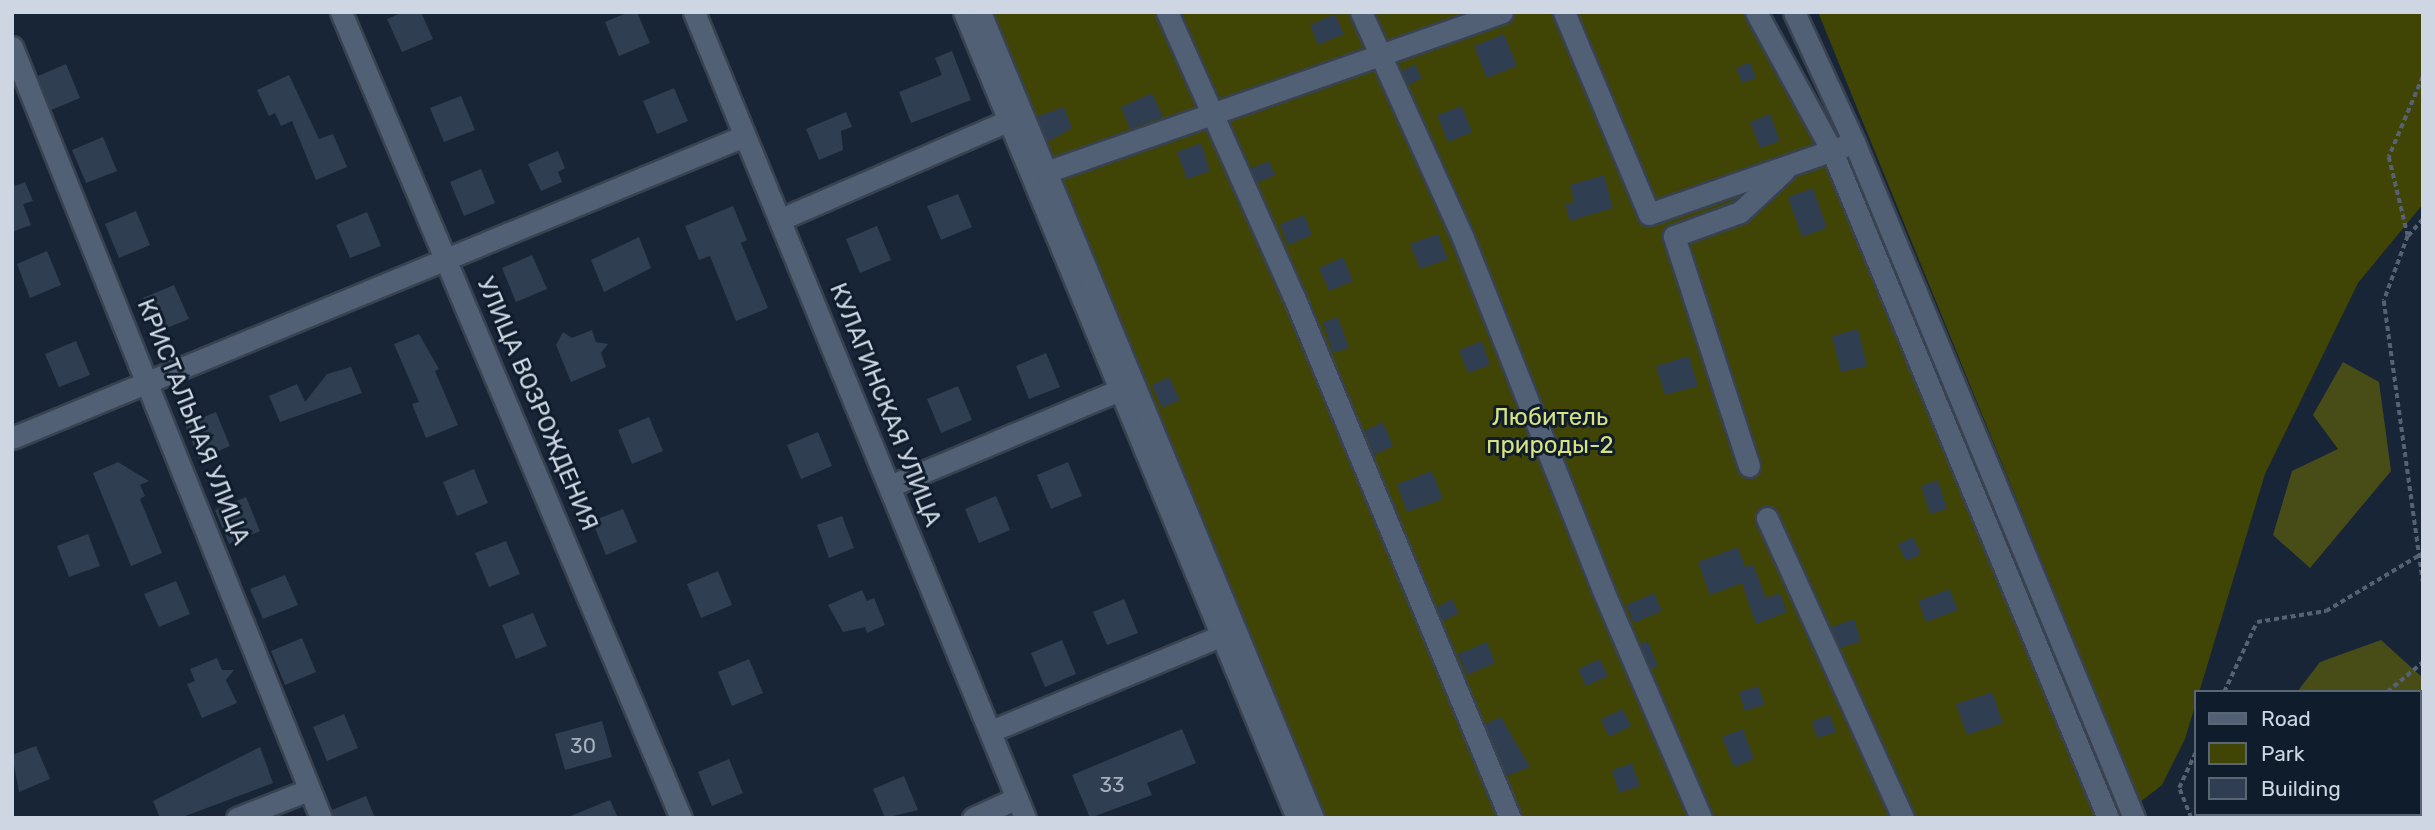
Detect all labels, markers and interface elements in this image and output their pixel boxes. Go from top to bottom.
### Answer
street label: УЛИЦА ВОЗРОЖДЕНИЯ [470,273,604,535]
street label: КУЛАГИНСКАЯ УЛИЦА [823,279,947,531]
street label: КРИСТАЛЬНАЯ УЛИЦА [130,295,256,549]
park label: Любитель природы-2 [1486,404,1614,460]
legend [2194,690,2421,816]
text: Road [2261,706,2311,731]
house number: 30 [570,733,596,759]
text: Park [2261,741,2305,766]
house number: 33 [1099,772,1125,798]
text: Building [2261,776,2341,801]

